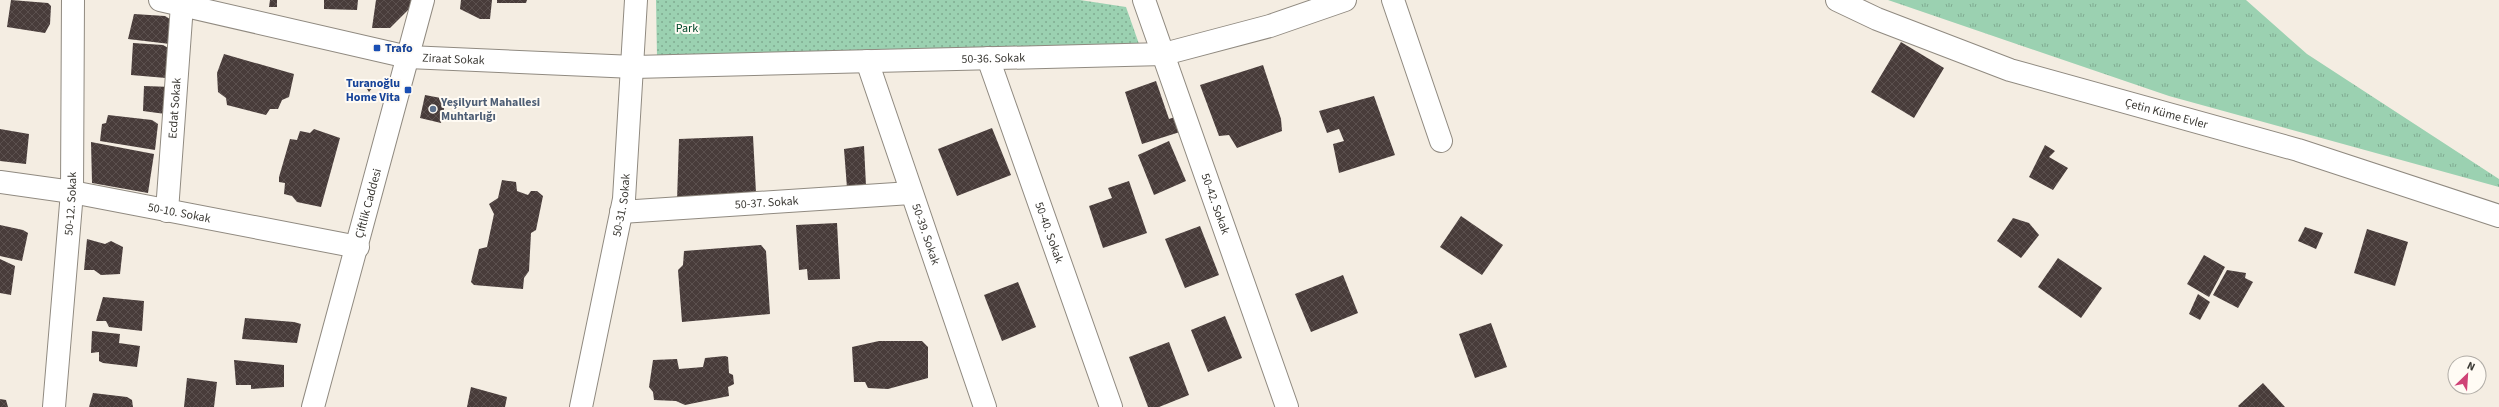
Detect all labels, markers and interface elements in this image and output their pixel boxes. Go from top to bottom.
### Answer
park label: Park [676,20,698,37]
place label: Trafo [385,40,413,57]
marker: Trafo [372,43,382,53]
street label: Ziraat Sokak [422,49,485,69]
street label: 50-36. Sokak [961,49,1025,67]
place label: Turanoğlu Home Vita [346,75,400,106]
street label: Ecdat Sokak [164,77,185,139]
marker: Turanoğlu Home Vita [403,85,413,95]
place label: Yeşilyurt Mahallesi Muhtarlığı [440,94,540,125]
street label: Çetin Küme Evler [2123,94,2211,133]
marker: Yeşilyurt Mahallesi Muhtarlığı [428,104,438,114]
street label: Çiftlik Caddesi [351,167,386,240]
street label: 50-42. Sokak [1197,171,1234,237]
street label: 50-12. Sokak [60,172,81,236]
street label: 50-31. Sokak [608,173,634,238]
street label: 50-37. Sokak [734,192,799,213]
street label: 50-10. Sokak [146,198,212,227]
street label: 50-40. Sokak [1031,200,1068,265]
street label: 50-39. Sokak [908,201,944,267]
north arrow [2447,355,2487,395]
text: N [2465,358,2478,375]

